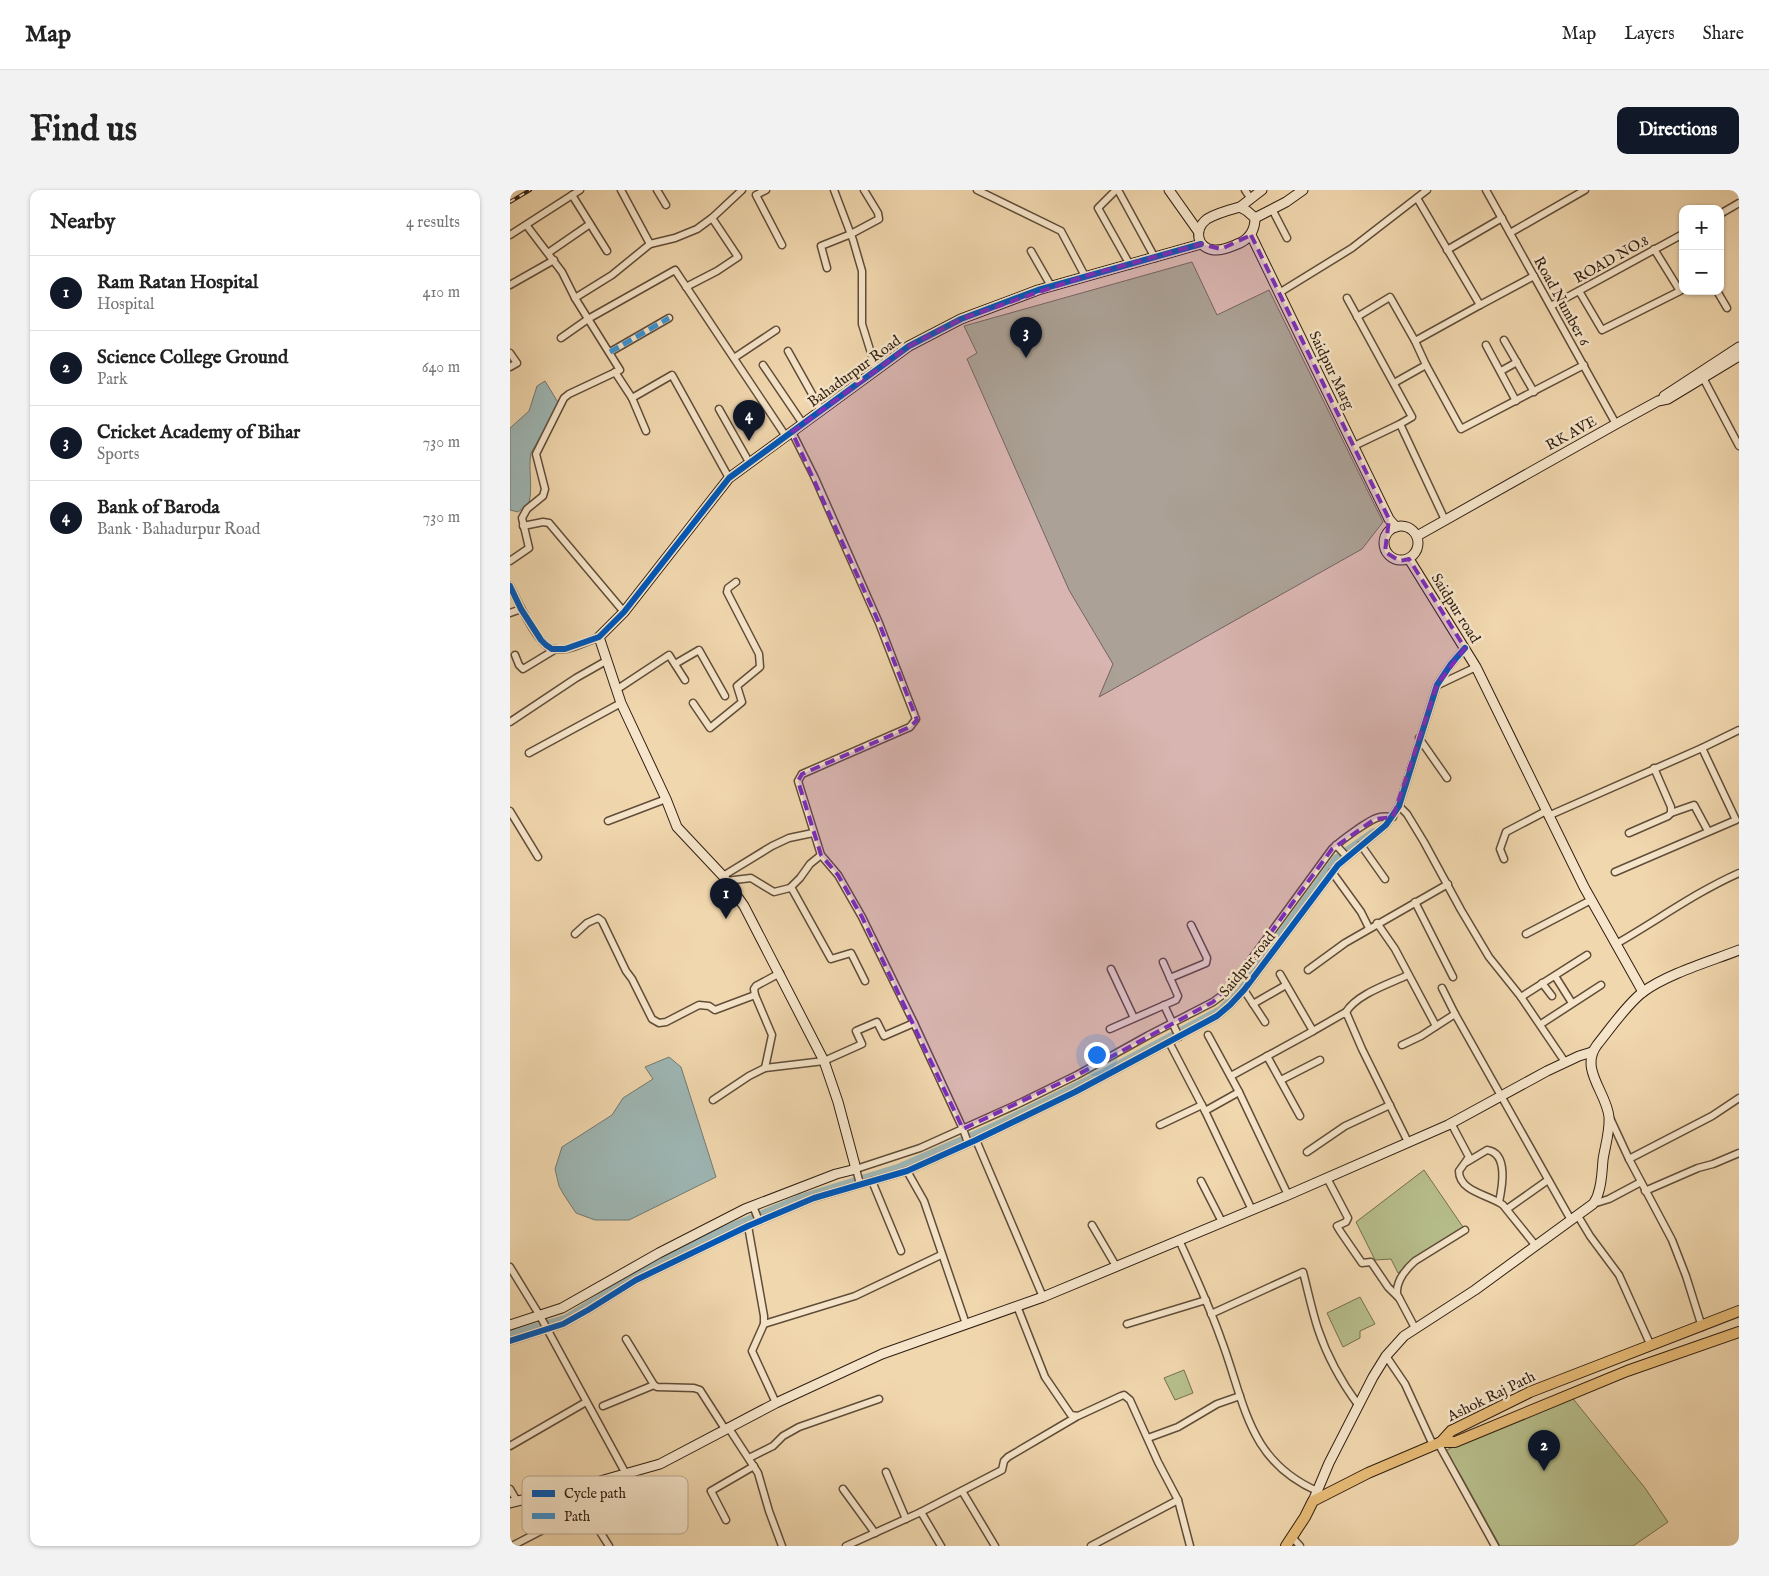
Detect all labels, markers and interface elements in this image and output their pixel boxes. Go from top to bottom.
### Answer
text: Map [25,19,71,50]
text: Map [1562,23,1596,46]
text: Layers [1624,23,1675,46]
text: Share [1703,23,1744,46]
button: Directions [1617,107,1739,154]
text: Find us [30,108,137,153]
map controls [1679,205,1724,295]
button: + [1679,205,1724,250]
text: Nearby [50,209,115,236]
text: 4 results [406,213,460,233]
street label: ROAD NO.8 [1571,231,1652,288]
button: − [1679,250,1724,295]
street label: Road Number 6 [1529,253,1594,350]
text: Ram Ratan Hospital [97,271,258,295]
text: 1 [63,283,69,303]
text: 410 m [423,283,460,303]
text: Hospital [97,295,154,315]
pin: 3 [1010,317,1042,358]
street label: Saidpur Marg [1304,328,1359,413]
street label: Bahadurpur Road [804,331,905,412]
text: Science College Ground [97,346,288,370]
text: 2 [62,358,70,378]
text: 640 m [422,358,460,378]
text: Park [97,370,127,390]
pin: 4 [733,400,765,441]
street label: RK AVE [1543,412,1600,455]
text: Cricket Academy of Bihar [97,421,300,445]
text: 3 [63,433,69,453]
text: 730 m [423,433,460,453]
text: Sports [97,445,139,465]
text: Bank of Baroda [97,496,220,520]
text: 4 [62,508,70,528]
text: 730 m [423,508,460,528]
text: Bank · Bahadurpur Road [97,520,260,540]
street label: Saidpur road [1427,570,1485,648]
pin: 1 [710,878,742,919]
street label: Saidpur road [1215,927,1280,1001]
your location [1084,1042,1110,1068]
street label: Ashok Raj Path [1443,1367,1538,1426]
pin: 2 [1528,1430,1560,1471]
legend [522,1476,688,1534]
text: Cycle path [564,1485,626,1503]
text: Path [564,1508,591,1526]

